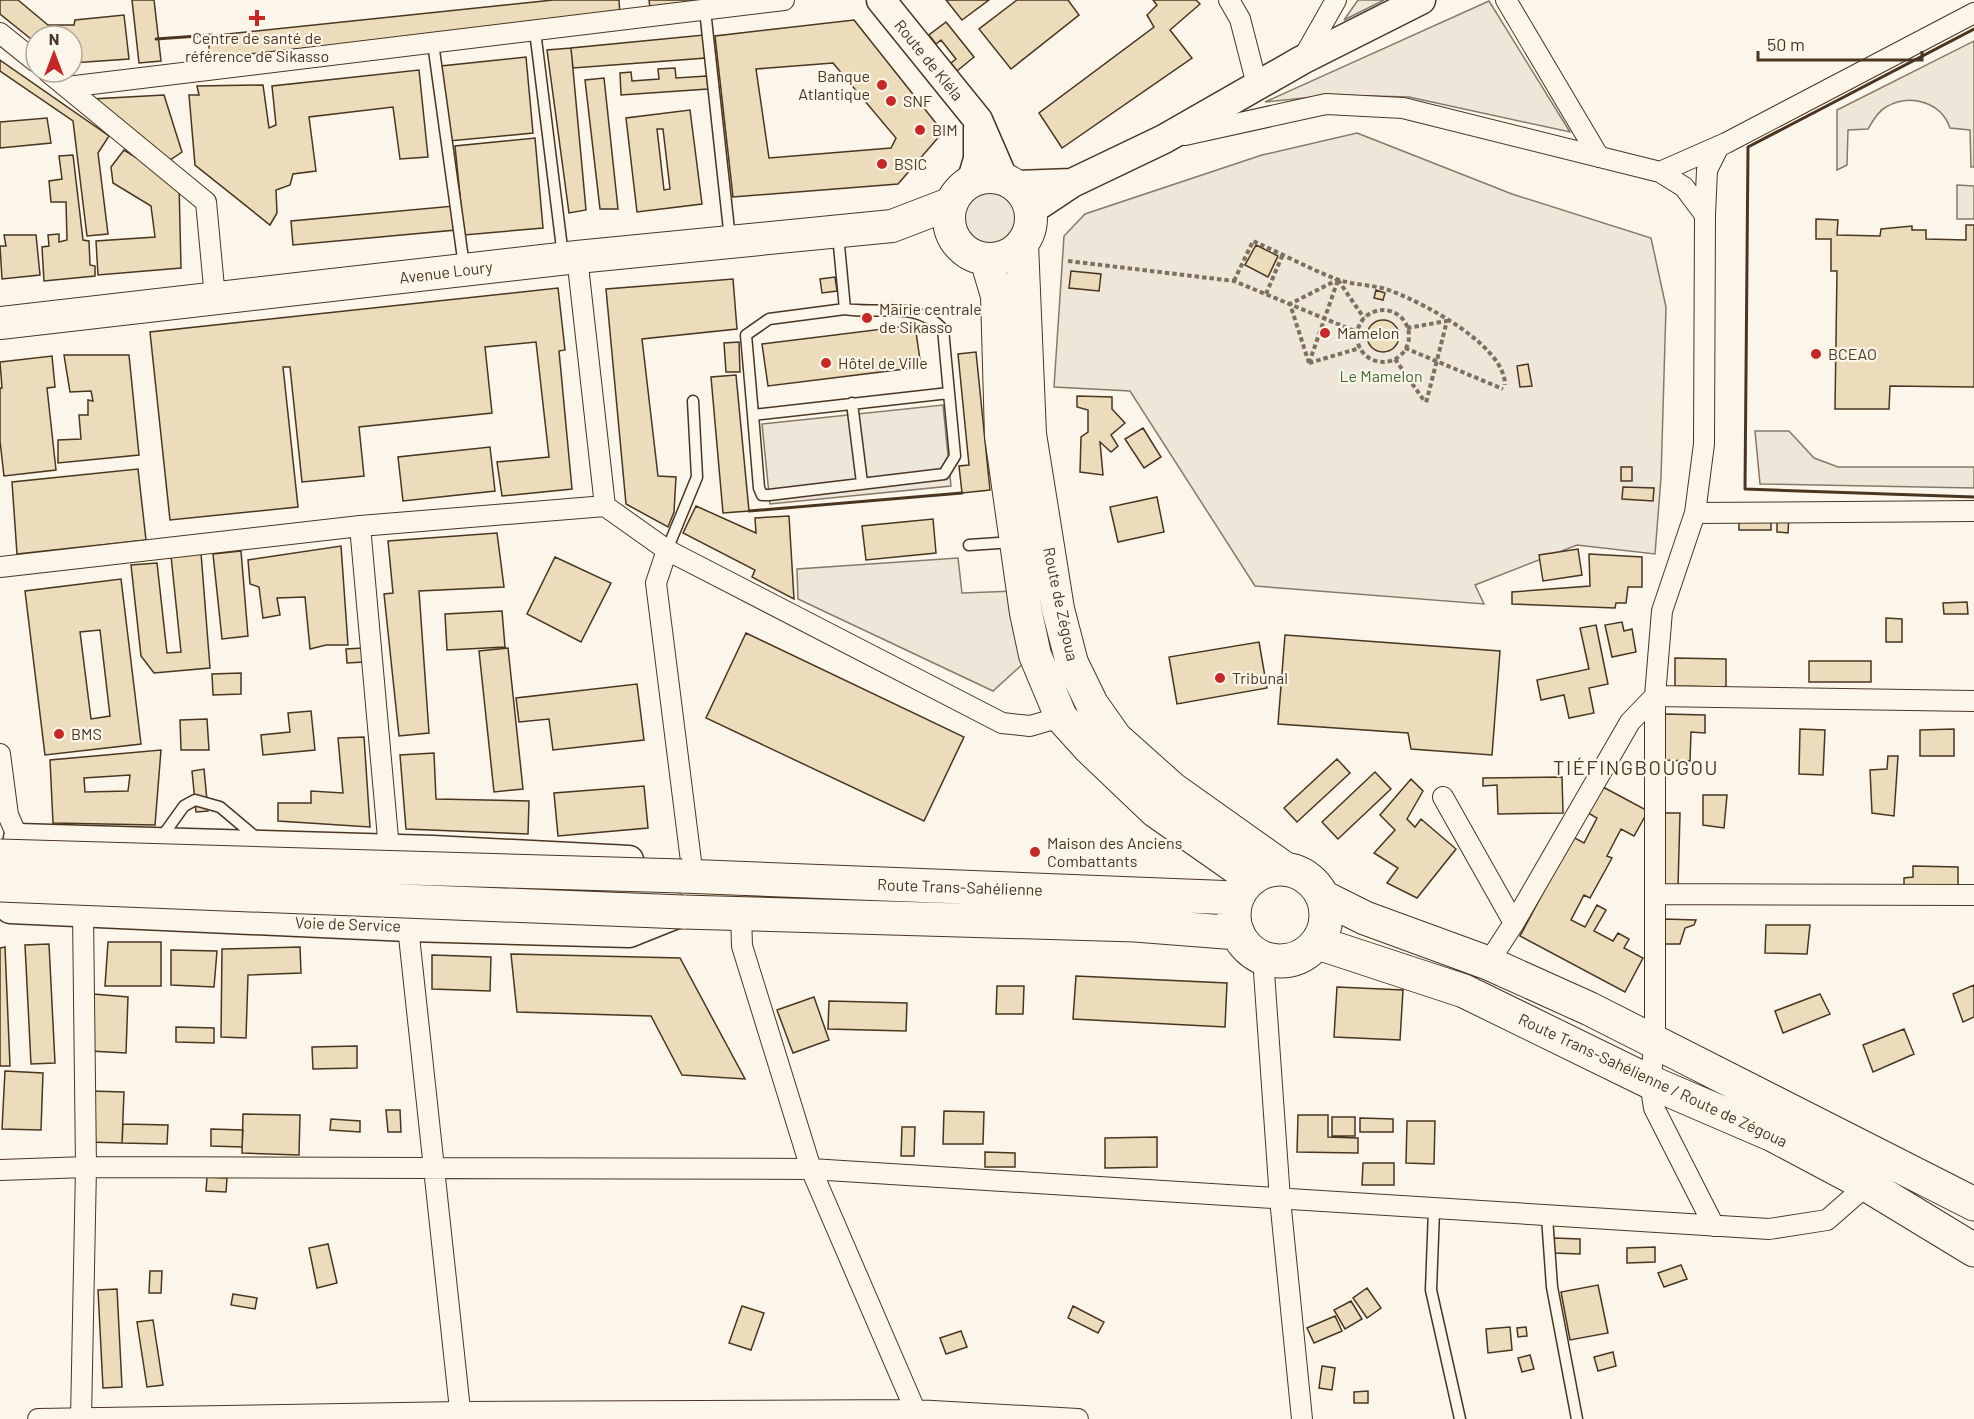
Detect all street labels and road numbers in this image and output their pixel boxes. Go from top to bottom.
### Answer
street label: Route de Kléla [891,15,968,104]
street label: Avenue Loury [398,256,494,287]
street label: Route de Zégoua [1040,545,1083,663]
street label: Route Trans-Sahélienne [877,874,1043,899]
street label: Voie de Service [295,912,401,935]
street label: Route Trans-Sahélienne / Route de Zégoua [1516,1009,1791,1150]

